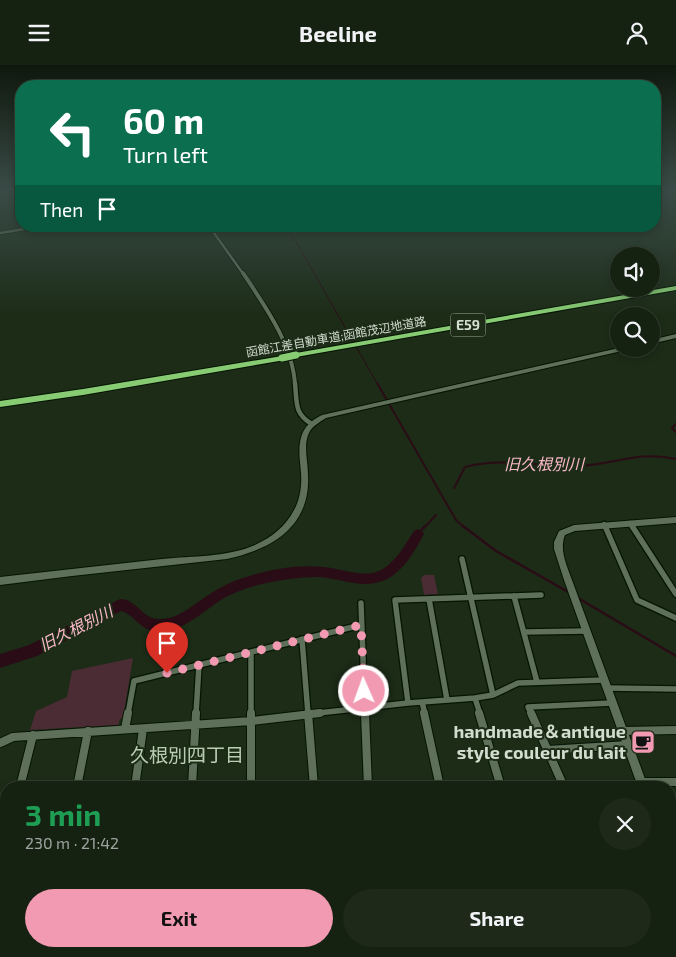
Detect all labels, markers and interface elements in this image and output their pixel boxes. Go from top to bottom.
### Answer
icon: menu [25,19,53,47]
icon: person [623,19,651,47]
text: Beeline [299,20,377,46]
text: 60 m [123,99,204,141]
icon: left [40,100,105,165]
text: Turn left [123,141,208,167]
icon: arrive [93,195,121,223]
text: Then [40,198,83,221]
map controls [610,247,660,357]
button: sound [610,247,660,297]
button: search [610,307,660,357]
street label: 函館江差自動車道;函館茂辺地道路 [245,313,427,359]
road number: E59 [450,313,486,337]
water label: 旧久根別川 [504,454,586,473]
water label: 旧久根別川 [36,600,118,654]
pin [146,622,188,673]
icon: arrive [153,629,181,657]
position arrow [337,664,389,716]
place label: handmade＆antique style couleur du lait [453,720,627,763]
cafe icon: handmade＆antique style couleur du lait [630,729,656,755]
district label: 久根別四丁目 [130,743,244,766]
text: 3 min [25,796,101,832]
button: close [599,798,651,850]
text: 230 m · 21:42 [25,833,119,852]
button: Exit [25,889,333,947]
button: Share [343,889,651,947]

